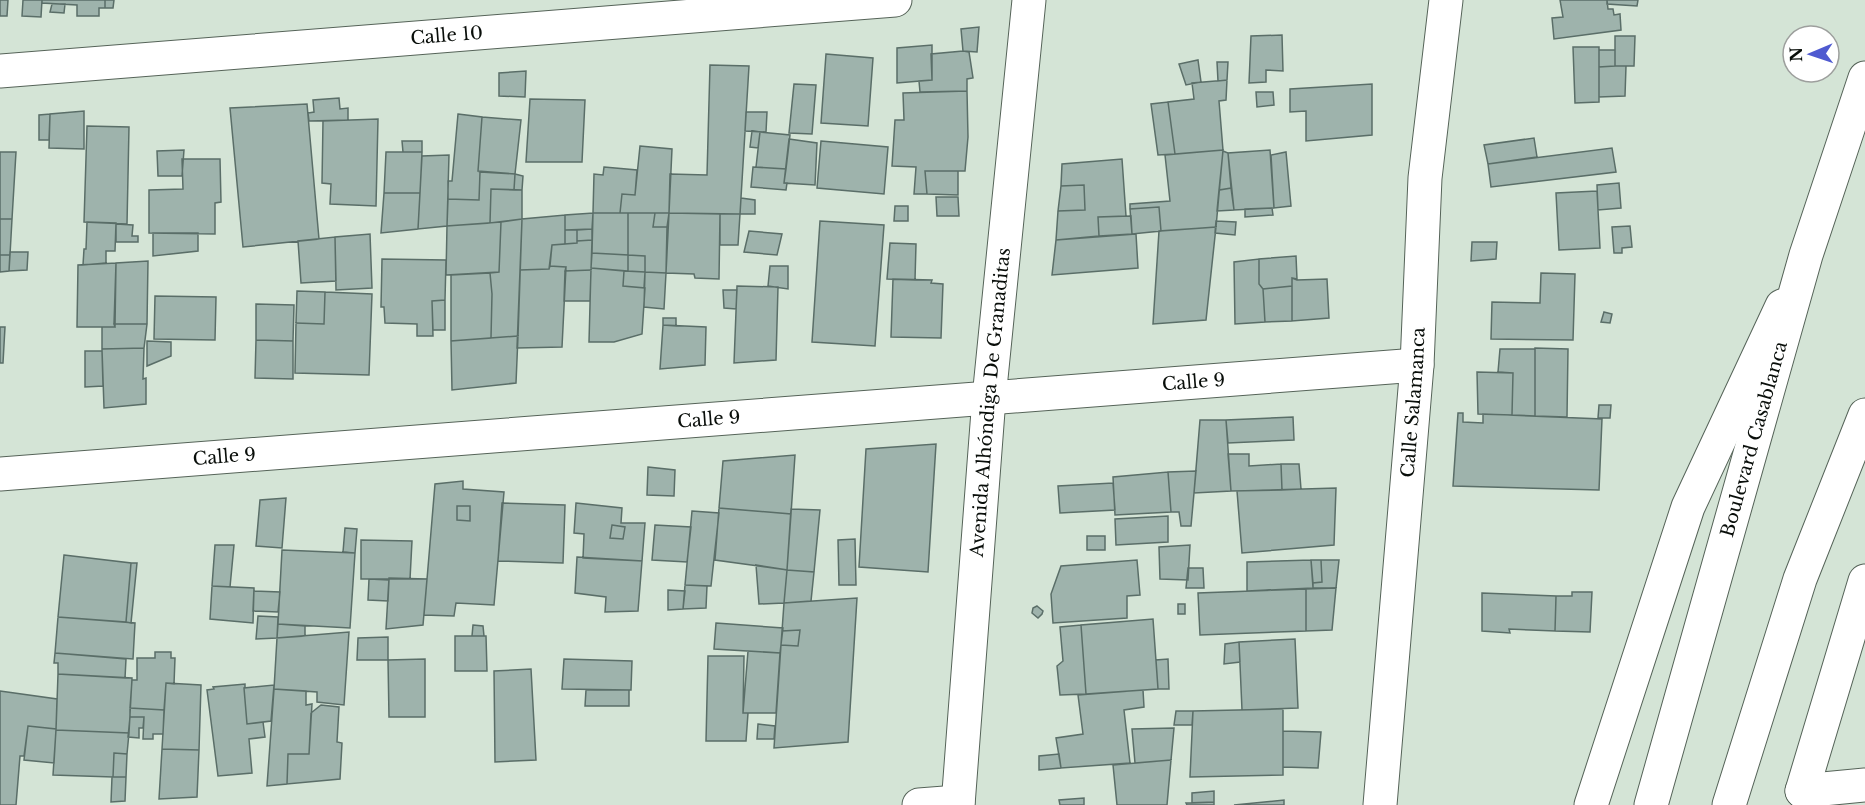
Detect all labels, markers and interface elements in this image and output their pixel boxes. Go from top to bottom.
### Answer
street label: Calle 10 [410,22,484,49]
north arrow [1781,24,1841,84]
text: N [1786,47,1806,62]
street label: Avenida Alhóndiga De Granaditas [966,247,1015,559]
street label: Calle Salamanca [1397,327,1430,478]
street label: Boulevard Casablanca [1716,339,1792,540]
street label: Calle 9 [1161,369,1226,396]
street label: Calle 9 [677,406,741,433]
street label: Calle 9 [192,443,257,470]

